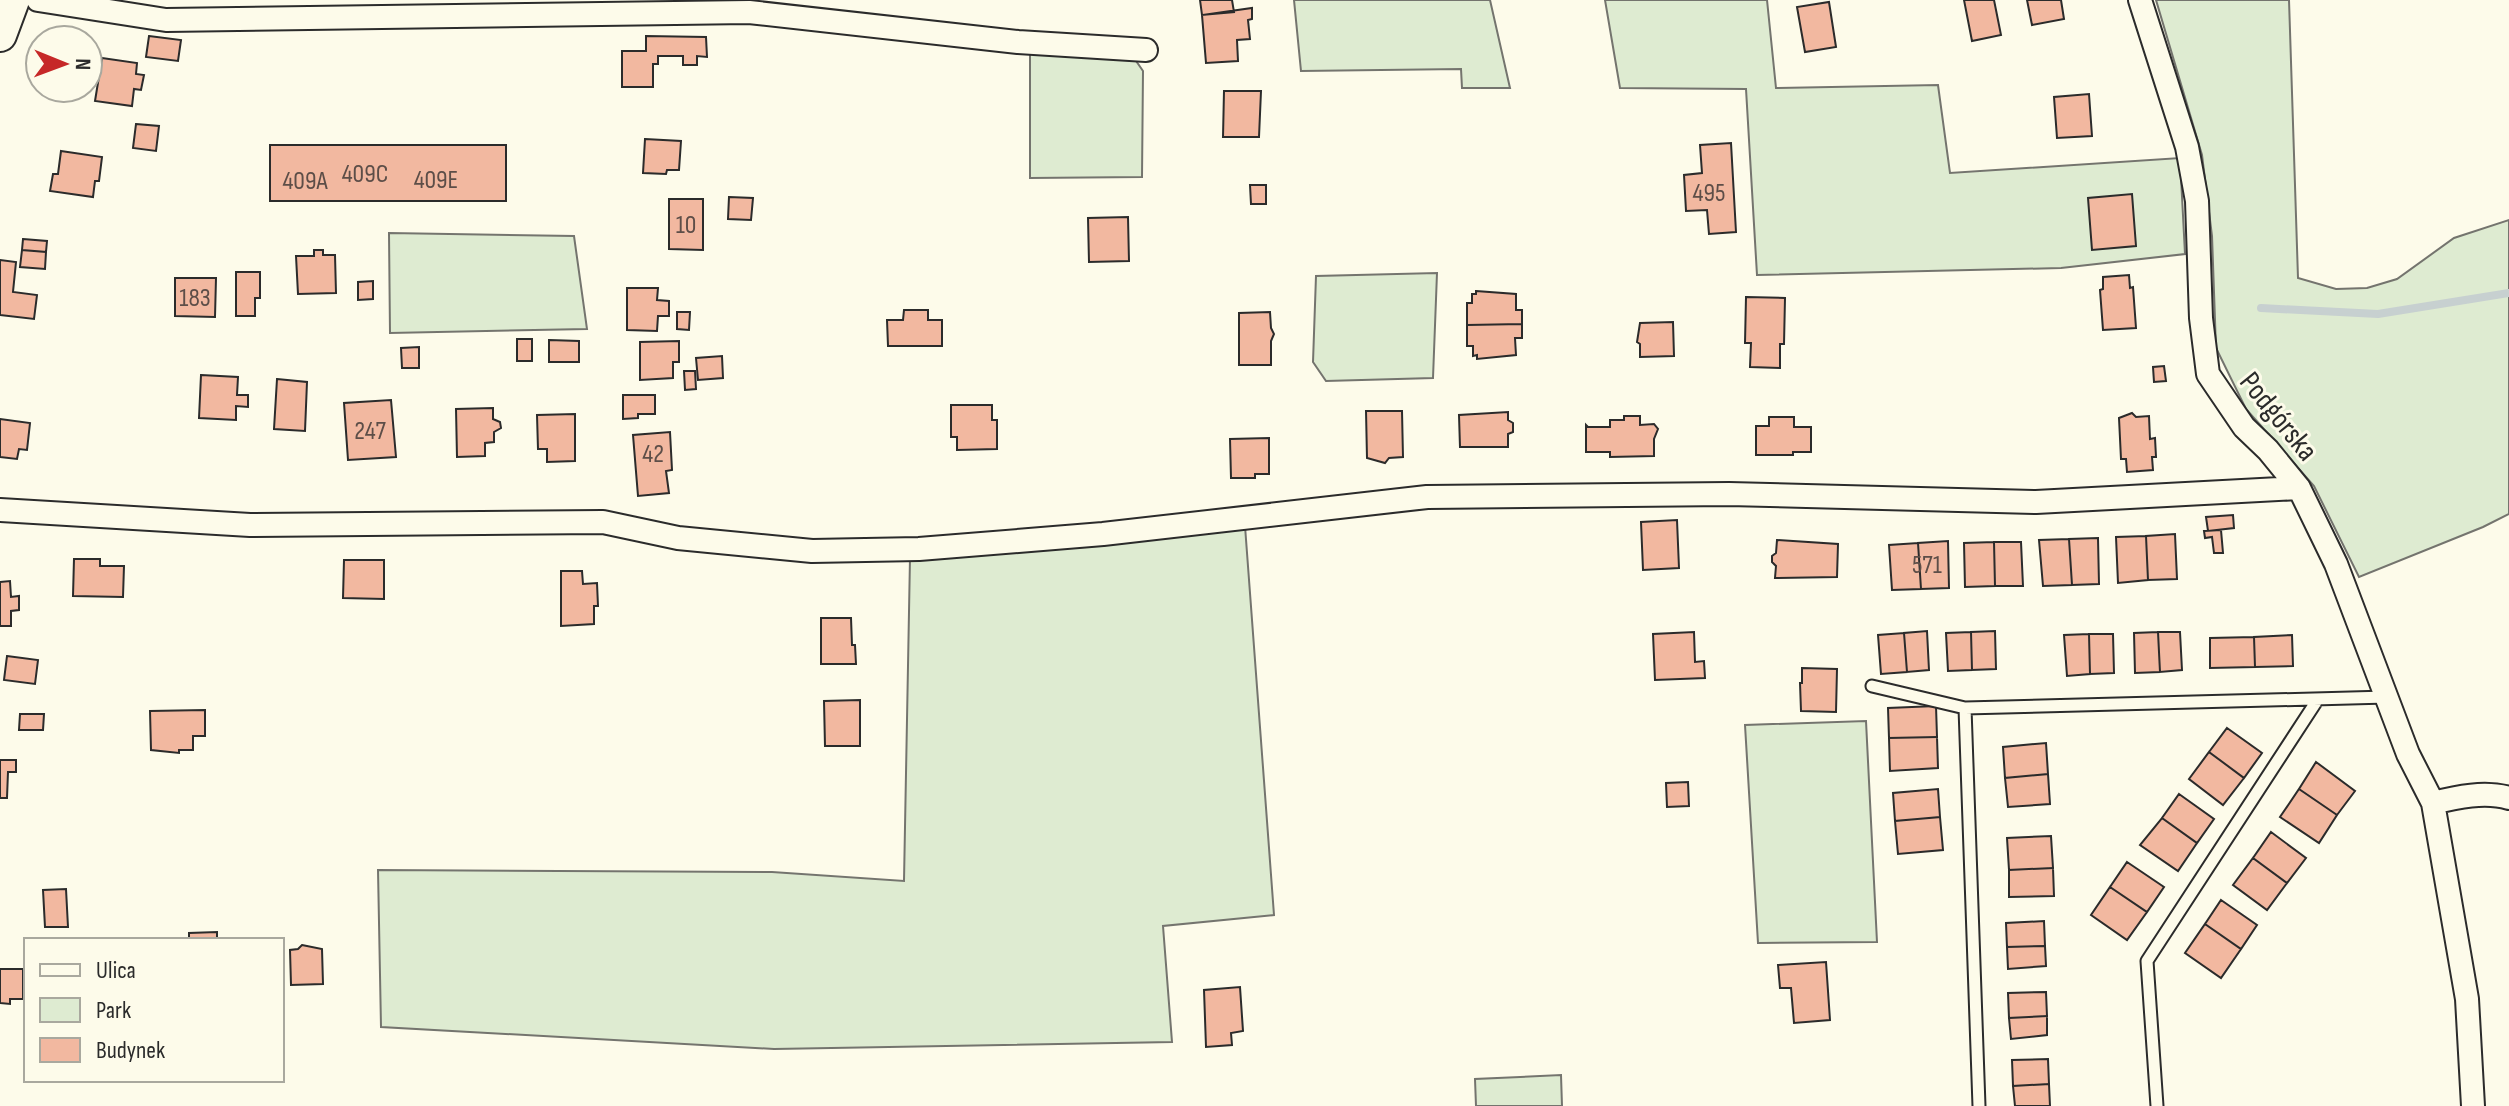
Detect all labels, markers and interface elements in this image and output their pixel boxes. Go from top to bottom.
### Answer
north arrow [24,24,104,104]
text: N [69,58,96,70]
house number: 409C [342,159,388,190]
house number: 409E [414,165,458,196]
house number: 409A [282,166,328,197]
house number: 495 [1693,178,1725,209]
house number: 10 [676,210,696,241]
house number: 183 [179,283,211,314]
street label: Podgórska [2232,365,2325,468]
house number: 247 [354,416,386,447]
house number: 42 [642,439,664,470]
house number: 571 [1912,550,1942,581]
legend [24,938,284,1082]
text: Ulica [96,956,136,985]
text: Park [96,996,131,1025]
text: Budynek [96,1036,165,1065]

